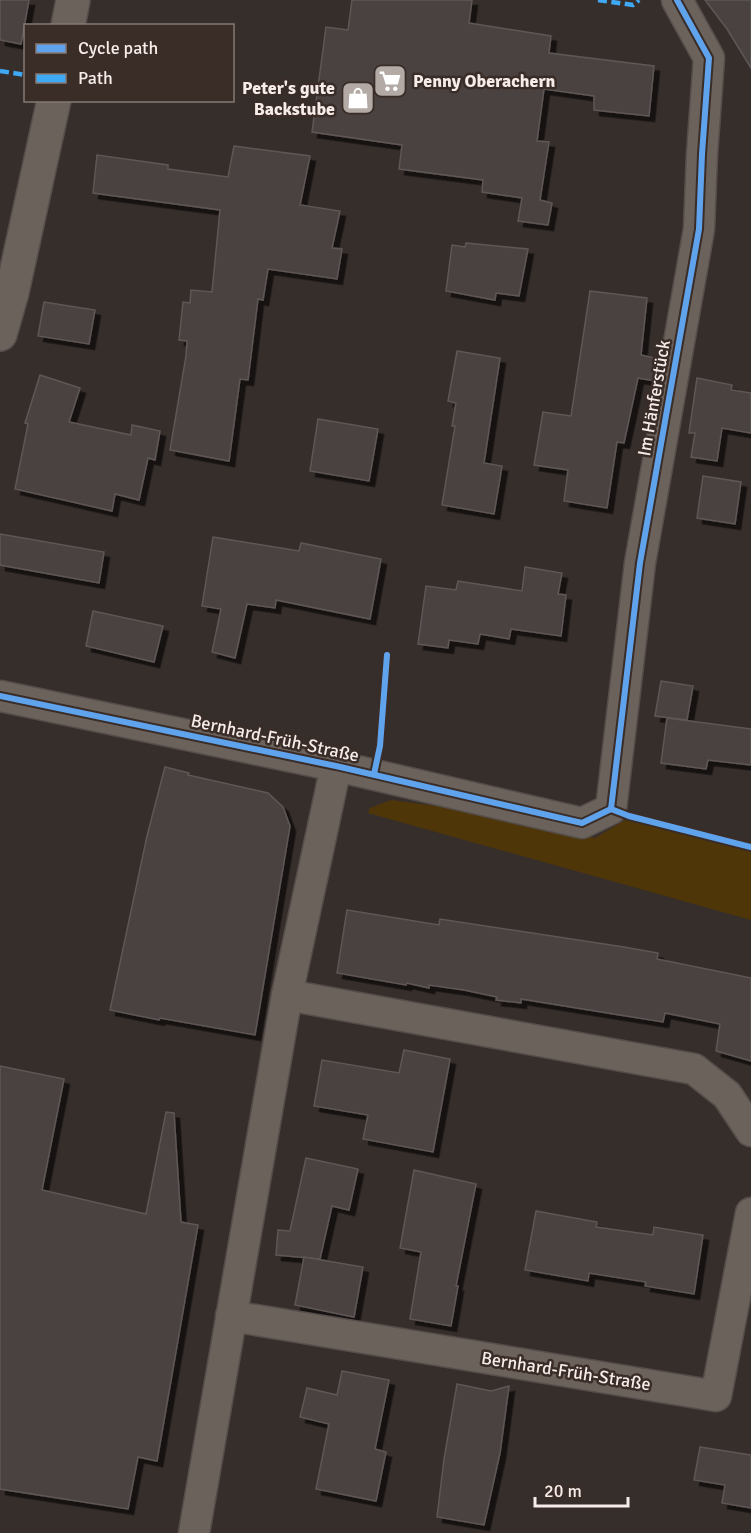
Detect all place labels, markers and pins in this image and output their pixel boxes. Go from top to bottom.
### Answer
supermarket icon: Penny Oberachern [372,63,408,99]
place label: Penny Oberachern [413,70,556,92]
place label: Peter's gute Backstube [242,77,335,120]
shop icon: Peter's gute Backstube [340,80,376,116]

